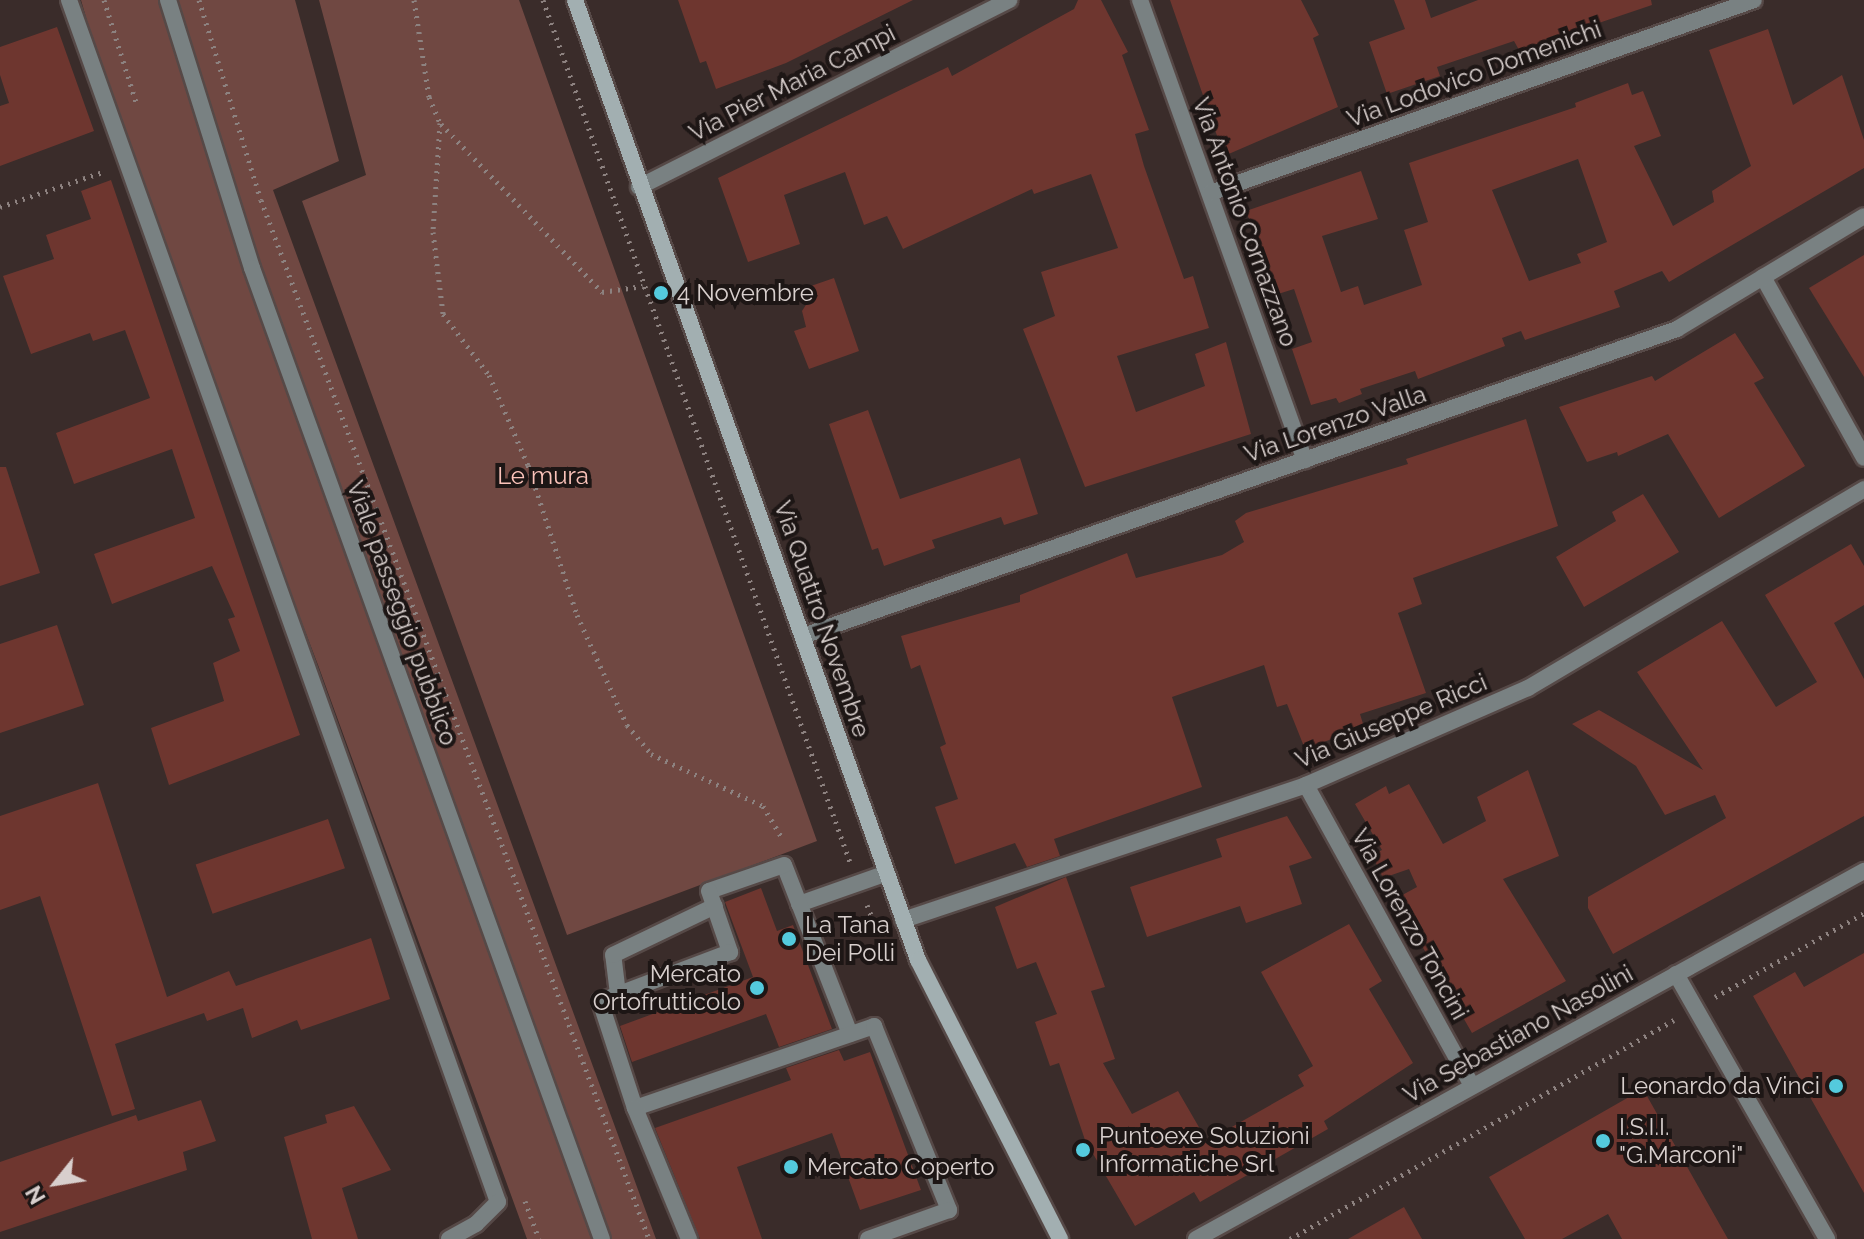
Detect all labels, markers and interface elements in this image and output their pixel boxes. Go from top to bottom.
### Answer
street label: Via Lodovico Domenichi [1343,15,1605,133]
street label: Via Pier Maria Campi [684,18,900,148]
street label: Via Antonio Cornazzano [1186,93,1304,351]
place label: 4 Novembre [677,279,814,307]
marker: 4 Novembre [652,284,670,302]
street label: Via Lorenzo Valla [1240,379,1430,469]
park label: Le mura [497,462,589,490]
street label: Viale passeggio pubblico [341,477,463,749]
street label: Via Quattro Novembre [768,497,876,741]
street label: Via Giuseppe Ricci [1291,668,1491,774]
street label: Via Lorenzo Toncini [1345,823,1475,1025]
place label: La Tana Dei Polli [805,911,895,967]
marker: La Tana Dei Polli [780,930,798,948]
street label: Via Sebastiano Nasolini [1398,959,1638,1109]
place label: Mercato Ortofrutticolo [593,960,741,1016]
marker: Mercato Ortofrutticolo [748,979,766,997]
place label: Leonardo da Vinci [1619,1072,1820,1100]
marker: Leonardo da Vinci [1827,1077,1845,1095]
place label: I.S.I.I. "G.Marconi" [1619,1113,1743,1169]
place label: Puntoexe Soluzioni Informatiche Srl [1099,1122,1310,1178]
marker: I.S.I.I. "G.Marconi" [1594,1132,1612,1150]
marker: Puntoexe Soluzioni Informatiche Srl [1074,1141,1092,1159]
north arrow [16,1143,96,1223]
place label: Mercato Coperto [807,1153,995,1181]
marker: Mercato Coperto [782,1158,800,1176]
text: N [20,1181,51,1209]

